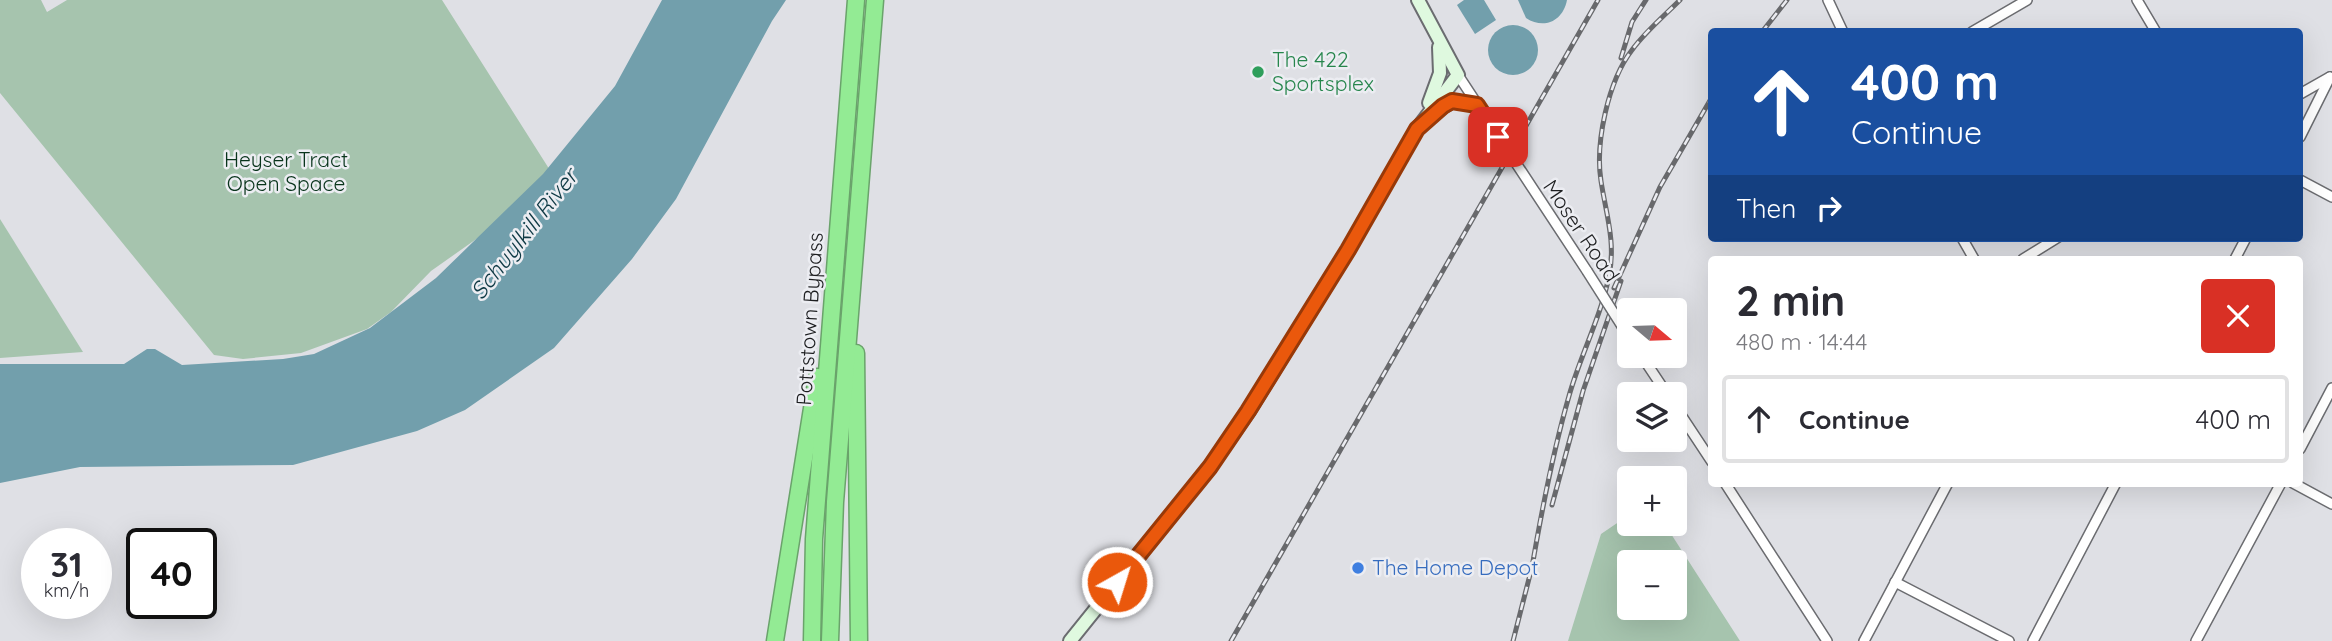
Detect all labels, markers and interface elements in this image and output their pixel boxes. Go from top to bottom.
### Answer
place label: The 422 Sportsplex [1272,46,1374,96]
text: 400 m [1851,51,1999,112]
icon: ahead [1736,56,1827,147]
marker: The 422 Sportsplex [1250,64,1266,80]
pin [1468,107,1528,167]
text: Continue [1851,112,1982,152]
icon: arrive [1479,118,1517,156]
park label: Heyser Tract Open Space [224,146,348,196]
water label: Schuylkill River [464,160,586,305]
street label: Moser Road [1538,174,1626,286]
icon: right [1810,189,1848,227]
text: Then [1736,192,1796,225]
street label: Pottstown Bypass [790,231,828,406]
text: 2 min [1736,274,1845,327]
button: close [2201,279,2275,353]
north arrow [1617,298,1687,368]
map controls [1617,298,1687,620]
text: 480 m · 14:44 [1736,327,1867,356]
button: layers [1617,382,1687,452]
icon: ahead [1740,400,1778,438]
text: Continue [1799,403,1910,436]
text: 400 m [2196,403,2271,436]
button: + [1617,466,1687,536]
speed limit sign: 40 [126,528,217,619]
text: 31 [50,542,83,586]
position arrow [1080,545,1154,619]
button: − [1617,550,1687,620]
place label: The Home Depot [1372,554,1538,580]
marker: The Home Depot [1350,560,1366,576]
text: km/h [44,579,89,602]

